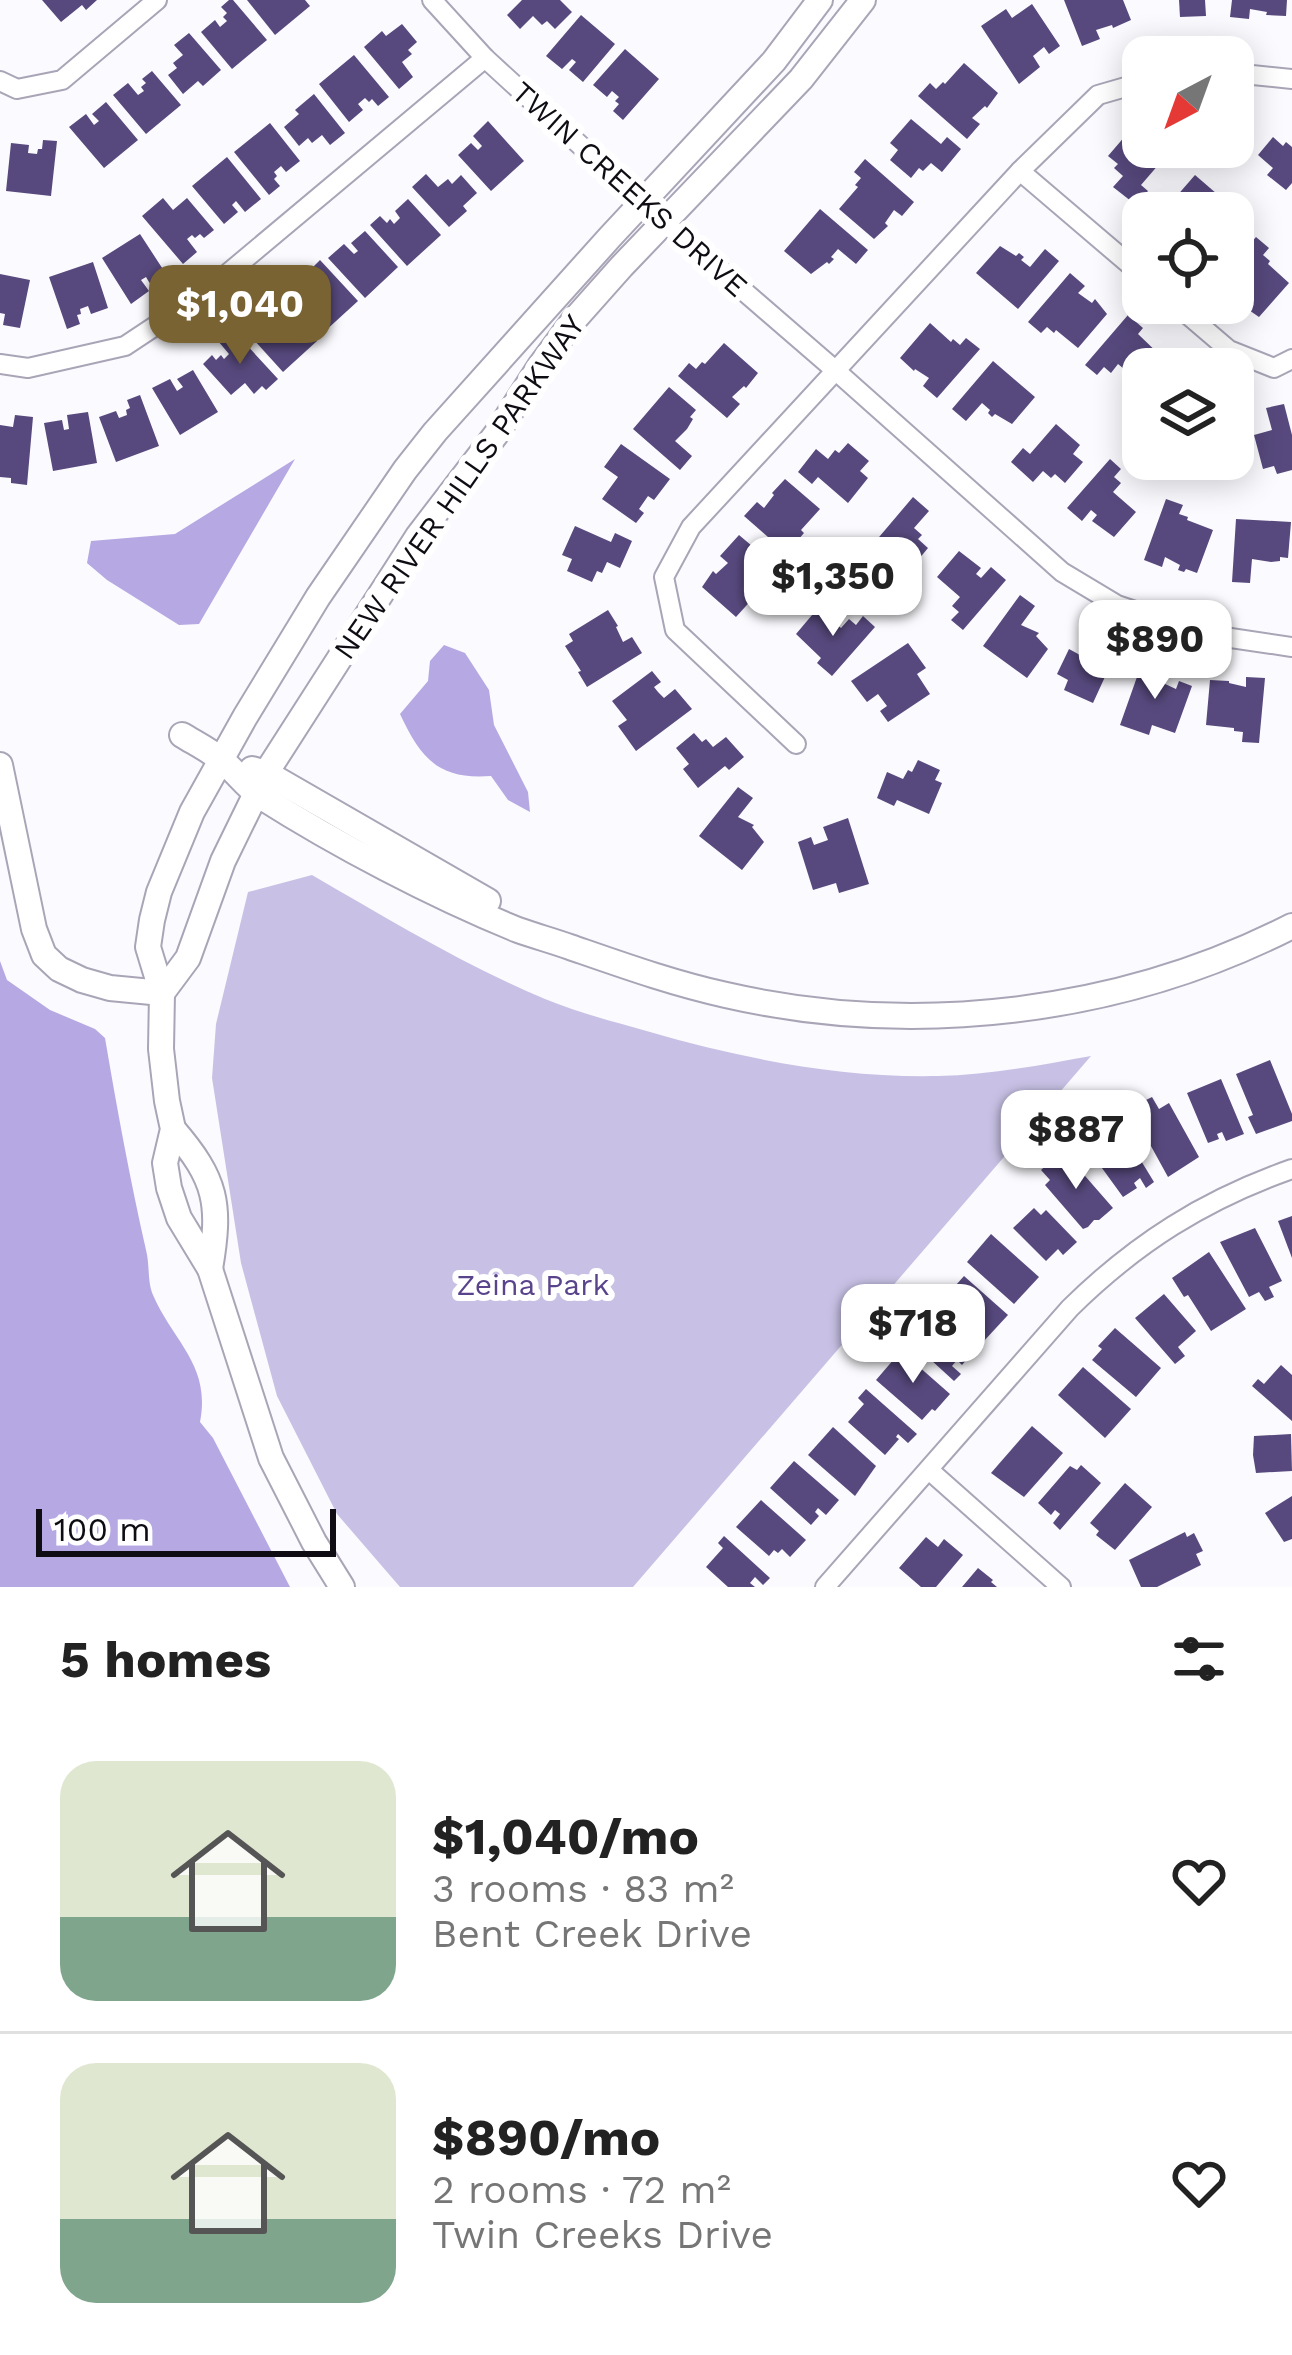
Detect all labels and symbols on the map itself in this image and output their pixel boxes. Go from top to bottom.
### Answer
north arrow [1122,36,1254,168]
street label: TWIN CREEKS DRIVE [505,74,755,304]
pin: $1,040 [142,265,338,367]
street label: NEW RIVER HILLS PARKWAY [326,308,592,666]
pin: $1,350 [735,537,931,639]
pin: $890 [1084,600,1226,702]
pin: $887 [1005,1090,1147,1192]
park label: Zeina Park [456,1267,610,1302]
pin: $718 [842,1284,984,1386]
scale bar [36,1503,336,1556]

